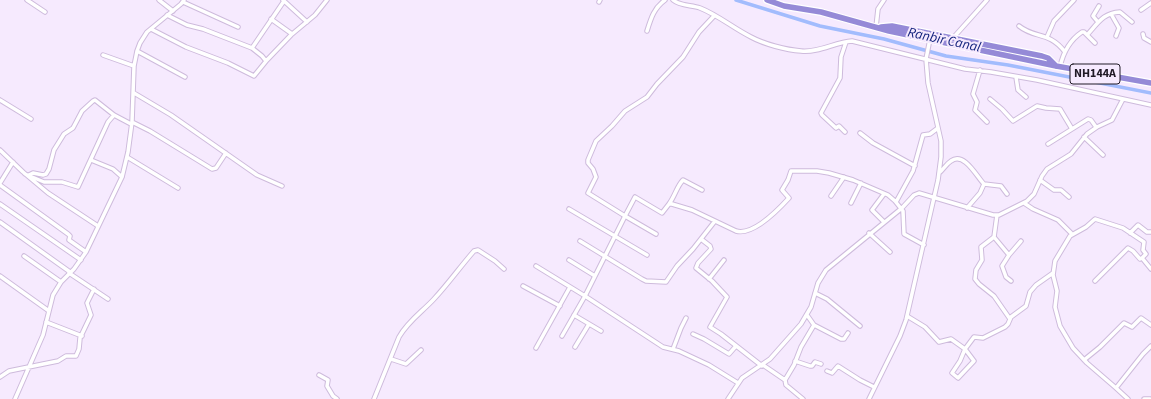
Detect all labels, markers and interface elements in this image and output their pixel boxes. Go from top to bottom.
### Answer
water label: Ranbir Canal [906,25,982,57]
road number: NH144A [1070,64,1120,84]

